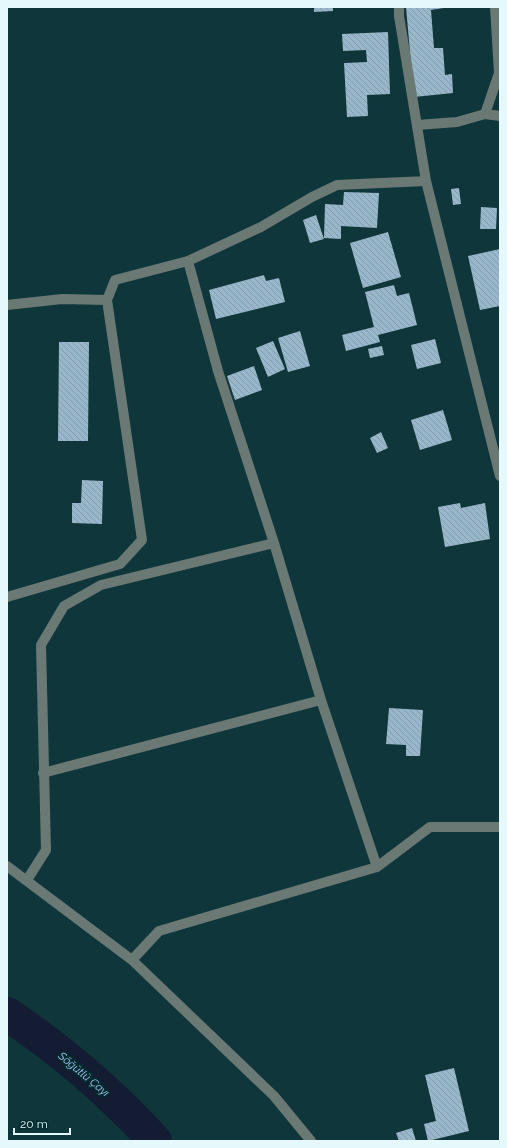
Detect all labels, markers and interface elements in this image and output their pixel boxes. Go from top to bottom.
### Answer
water label: Söğütlü Çayı [55,1049,112,1100]
scale bar [14,1110,70,1136]
text: 20 m [20,1117,48,1131]

